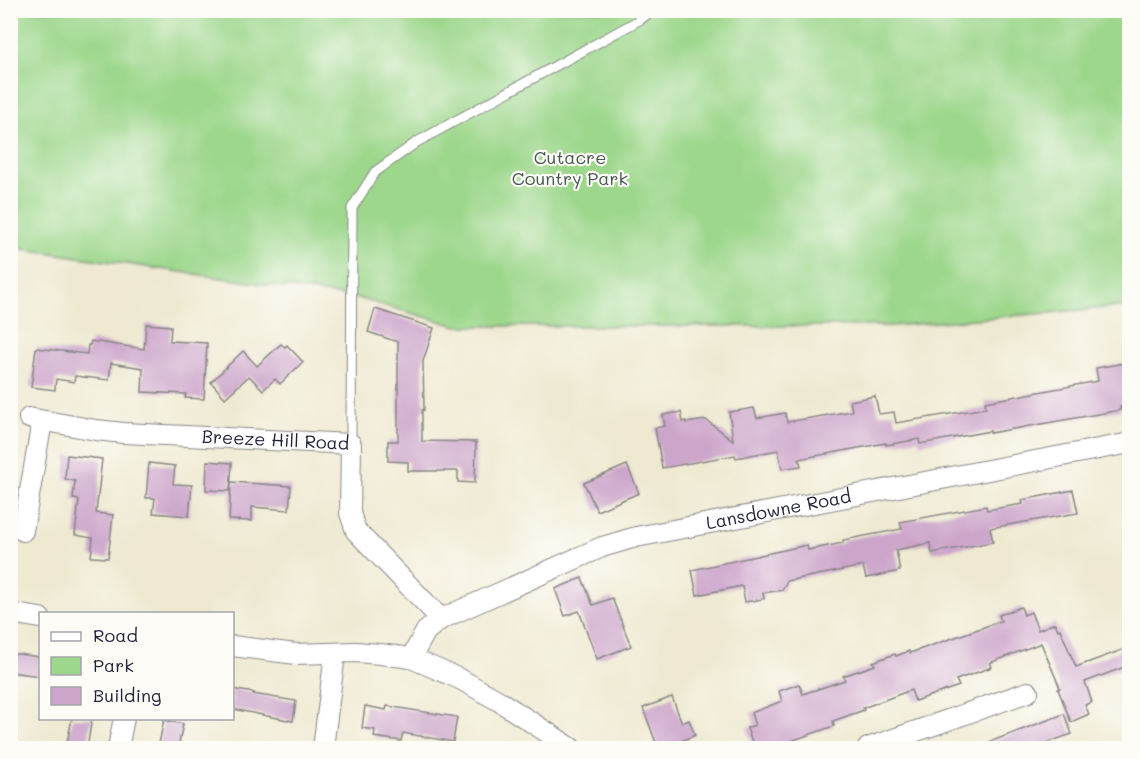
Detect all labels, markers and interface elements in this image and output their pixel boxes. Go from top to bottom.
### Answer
park label: Cutacre Country Park [512,145,628,190]
street label: Breeze Hill Road [201,424,350,455]
street label: Lansdowne Road [704,483,853,534]
legend [39,612,234,720]
text: Road [93,623,138,647]
text: Park [93,653,134,677]
text: Building [93,683,161,707]

